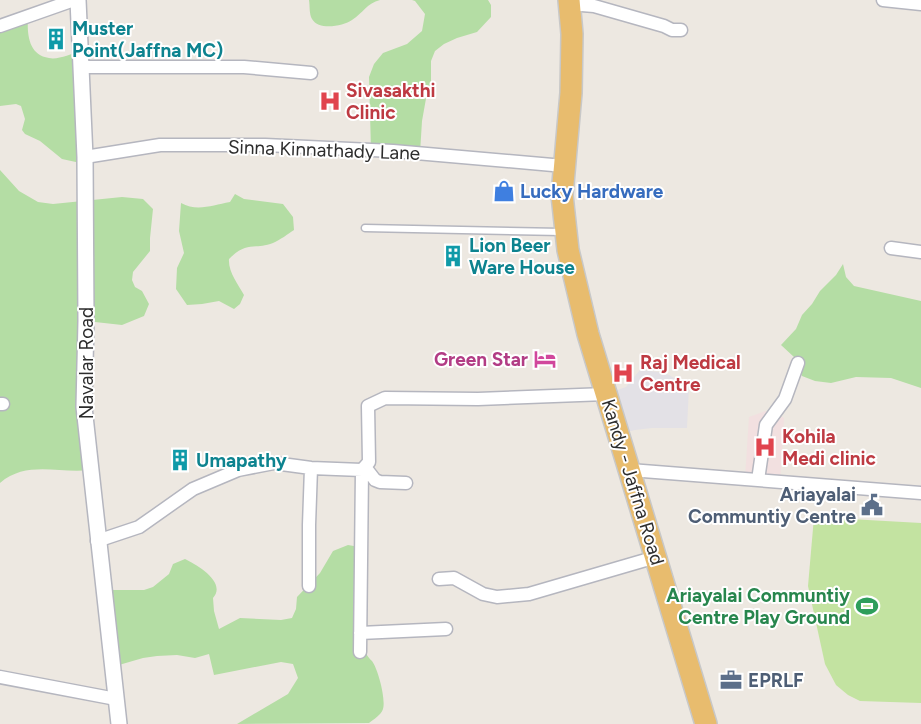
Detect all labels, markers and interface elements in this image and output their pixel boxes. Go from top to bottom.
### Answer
place label: Muster Point(Jaffna MC) [72,17,223,62]
building icon: Muster Point(Jaffna MC) [43,26,69,52]
place label: Sivasakthi Clinic [346,79,436,124]
hospital icon: Sivasakthi Clinic [317,88,343,114]
street label: Sinna Kinnathady Lane [227,135,421,165]
shop icon: Lucky Hardware [491,178,517,204]
place label: Lucky Hardware [520,180,664,203]
place label: Lion Beer Ware House [469,234,575,279]
building icon: Lion Beer Ware House [440,243,466,269]
street label: Navalar Road [75,307,98,419]
hotel icon: Green Star [532,346,558,372]
place label: Green Star [434,348,528,371]
place label: Raj Medical Centre [640,351,741,396]
hospital icon: Raj Medical Centre [610,360,636,386]
street label: Kandy - Jaffna Road [597,396,669,568]
place label: Kohila Medi clinic [782,425,876,470]
hospital icon: Kohila Medi clinic [752,434,778,460]
building icon: Umapathy [167,447,193,473]
place label: Umapathy [196,449,287,472]
place label: Ariayalai Communtiy Centre [688,483,856,528]
public building icon: Ariayalai Communtiy Centre [859,492,885,518]
place label: Ariayalai Communtiy Centre Play Ground [666,584,850,629]
sports icon: Ariayalai Communtiy Centre Play Ground [854,593,880,619]
office icon: EPRLF [718,667,744,693]
place label: EPRLF [748,669,804,692]

